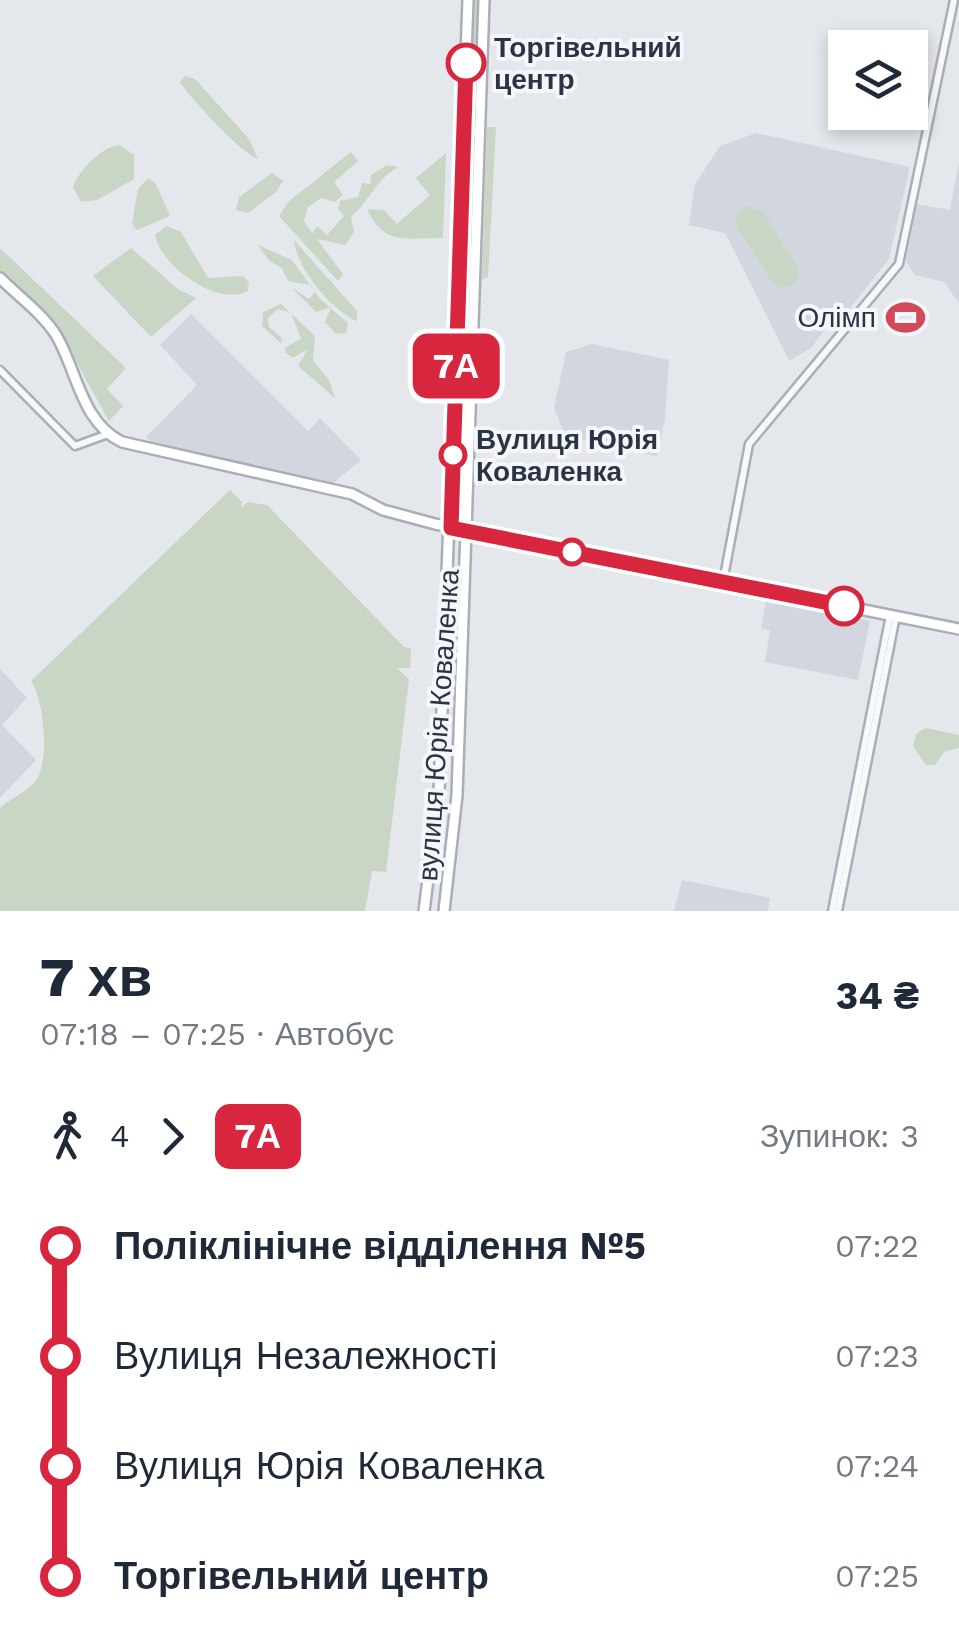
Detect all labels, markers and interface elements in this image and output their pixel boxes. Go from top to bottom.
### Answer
map controls [828,30,928,130]
button: layers [828,30,928,130]
place label: Торгівельний центр [494,31,682,96]
marker: Торгівельний центр [447,44,485,82]
sports icon: Олімп [885,296,927,338]
place label: Олімп [798,301,876,334]
line badge: 7А [411,334,501,398]
text: 7А [433,345,479,387]
place label: Вулиця Юрія Коваленка [476,423,658,488]
marker: Вулиця Юрія Коваленка [440,442,466,468]
unlabelled marker [559,539,585,565]
street label: вулиця Юрія Коваленка [411,567,466,882]
unlabelled marker [825,587,863,625]
text: 7 хв [40,945,152,1009]
text: 34 ₴ [836,974,919,1018]
text: 07:18 – 07:25 · Автобус [40,1015,394,1053]
icon: walk [40,1109,95,1164]
icon: forward [145,1109,200,1164]
text: 7А [235,1115,281,1157]
text: 4 [110,1117,130,1155]
text: Зупинок: 3 [760,1117,919,1155]
text: Поліклінічне відділення №5 [114,1224,646,1268]
text: 07:22 [835,1227,919,1265]
text: Вулиця Незалежності [114,1334,497,1378]
text: 07:23 [835,1337,919,1375]
text: Вулиця Юрія Коваленка [114,1444,544,1488]
text: 07:24 [835,1447,919,1485]
text: Торгівельний центр [114,1554,489,1598]
text: 07:25 [835,1557,919,1595]

